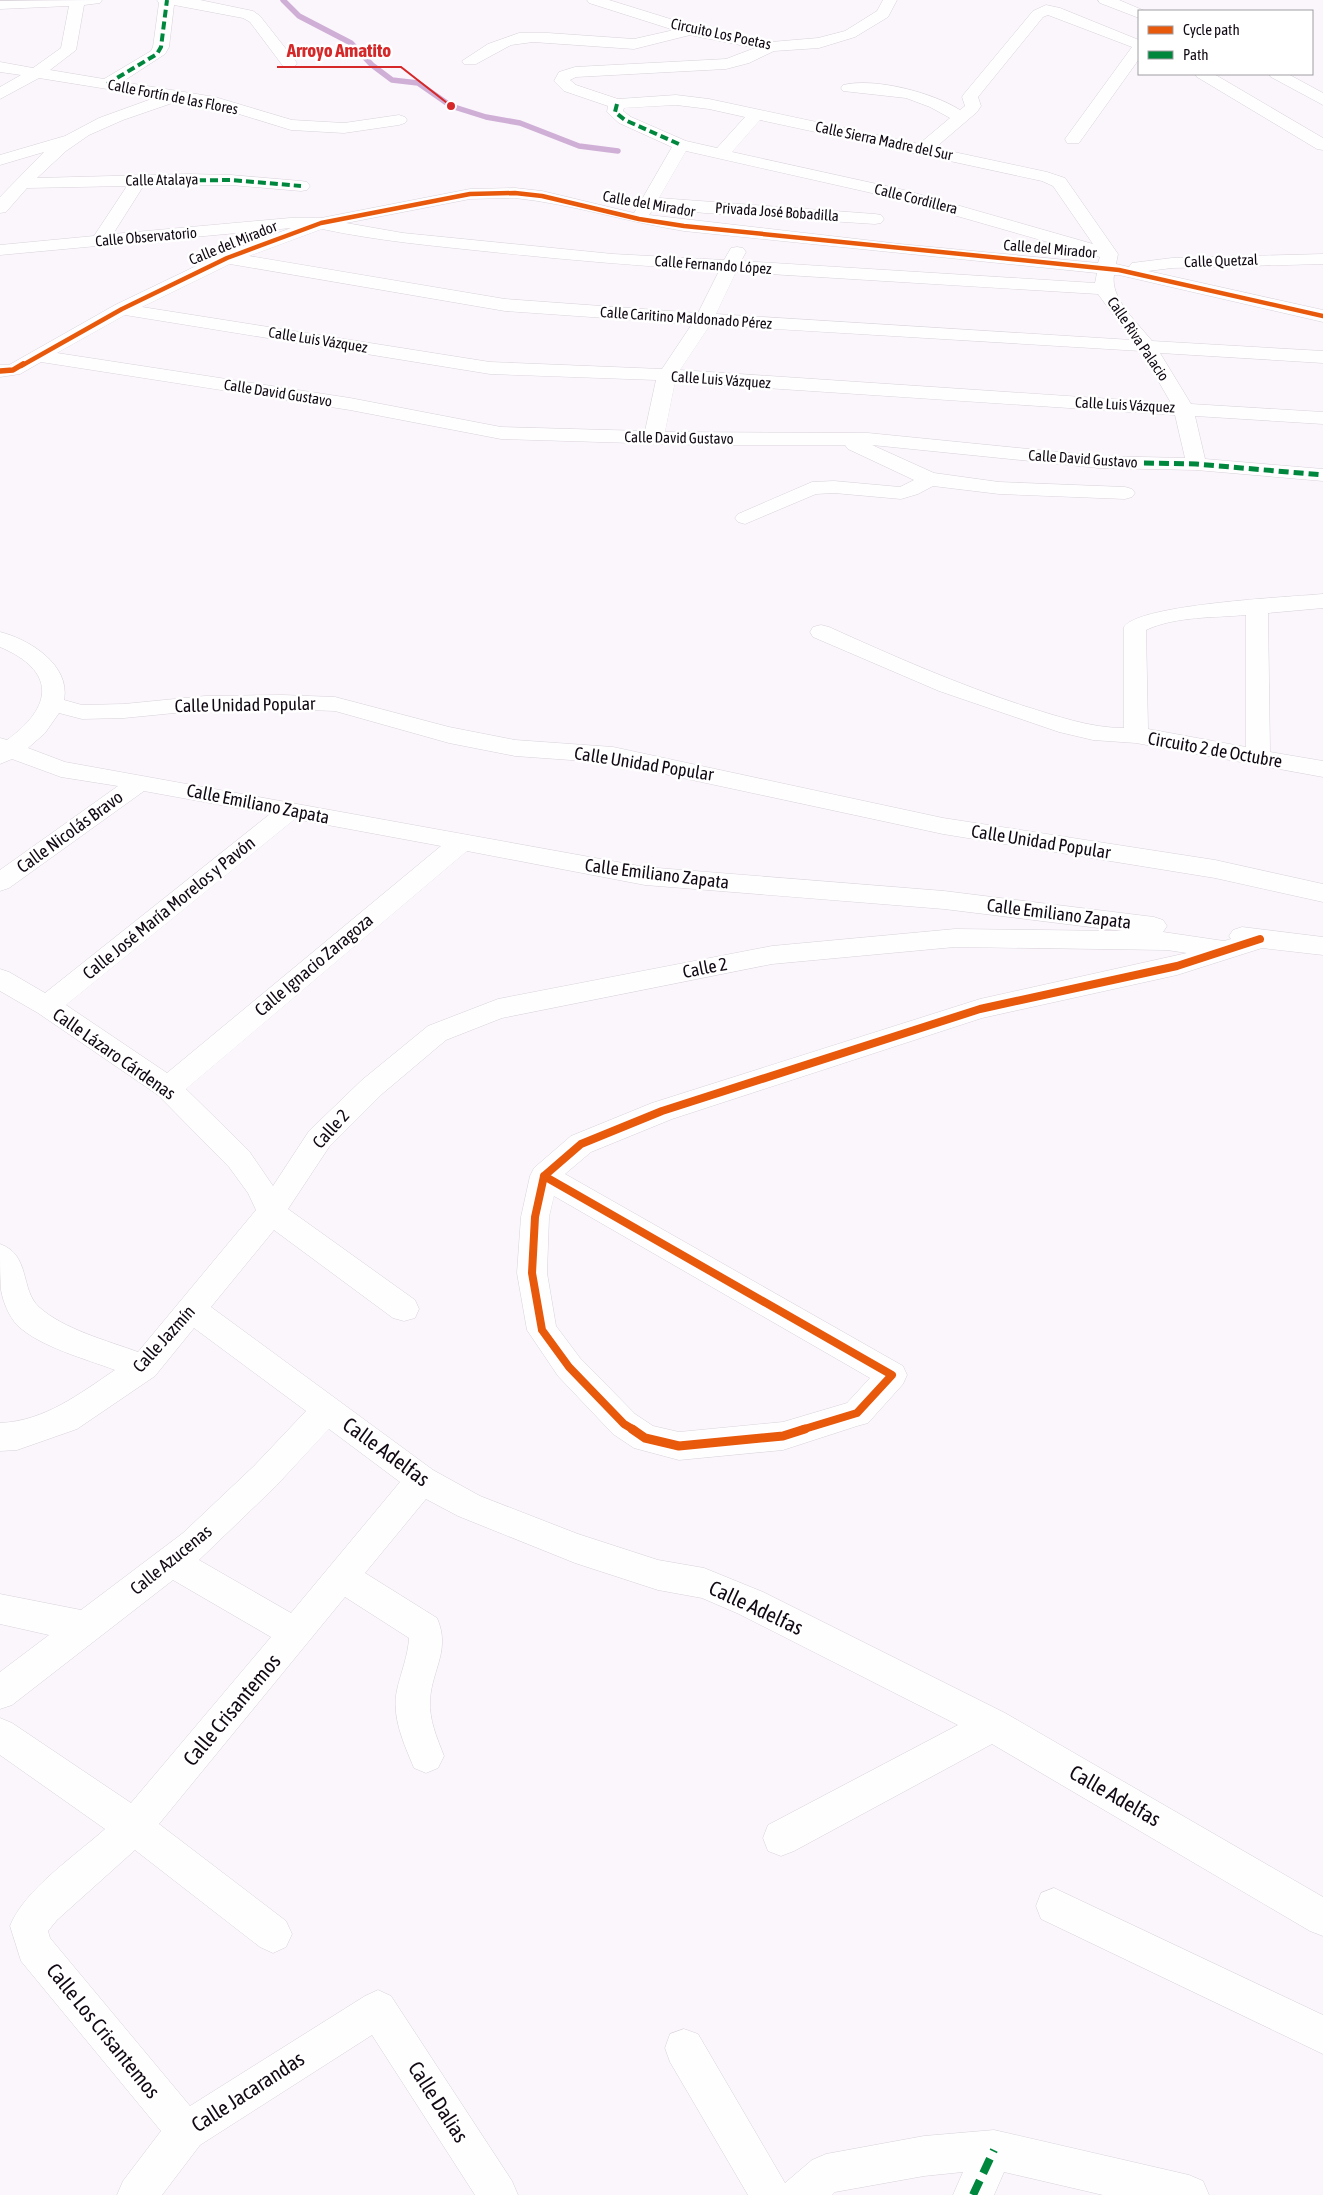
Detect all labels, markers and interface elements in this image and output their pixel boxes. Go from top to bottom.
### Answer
legend [1138,10,1313,75]
street label: Circuito Los Poetas [669,15,773,52]
text: Cycle path [1183,21,1240,38]
callout: Arroyo Amatito [277,33,401,67]
text: Arroyo Amatito [286,39,391,61]
text: Path [1183,46,1209,63]
street label: Calle Fortín de las Flores [107,76,240,117]
street label: Calle Sierra Madre del Sur [814,118,955,163]
street label: Calle Atalaya [125,170,199,189]
street label: Calle Cordillera [873,180,959,217]
street label: Calle del Mirador [602,187,697,220]
street label: Privada José Bobadilla [715,199,840,224]
street label: Calle del Mirador [186,217,280,268]
street label: Calle Observatorio [94,224,197,249]
street label: Calle del Mirador [1003,236,1098,261]
street label: Calle Quetzal [1184,251,1258,270]
street label: Calle Fernando López [654,252,773,277]
street label: Calle Riva Palacio [1104,294,1173,384]
street label: Calle Caritino Maldonado Pérez [600,303,773,332]
street label: Calle Luis Vázquez [267,323,369,356]
street label: Calle Luis Vázquez [671,368,772,392]
street label: Calle David Gustavo [223,376,333,409]
street label: Calle Luis Vázquez [1075,393,1176,416]
street label: Calle David Gustavo [624,428,734,447]
street label: Calle David Gustavo [1028,446,1138,471]
street label: Calle Unidad Popular [174,693,316,716]
street label: Circuito 2 de Octubre [1146,727,1284,772]
street label: Calle Unidad Popular [573,742,716,785]
street label: Calle Emiliano Zapata [185,779,331,828]
street label: Calle Nicolás Bravo [13,786,127,877]
street label: Calle Unidad Popular [970,820,1113,863]
street label: Calle José María Morelos y Pavón [78,832,259,984]
street label: Calle Emiliano Zapata [584,854,730,893]
street label: Calle Emiliano Zapata [986,894,1132,933]
street label: Calle Ignacio Zaragoza [250,909,377,1020]
street label: Calle 2 [681,953,729,982]
street label: Calle Lázaro Cárdenas [49,1003,180,1104]
street label: Calle 2 [308,1105,353,1152]
street label: Calle Jazmín [128,1301,199,1377]
street label: Calle Adelfas [339,1412,434,1491]
street label: Calle Azucenas [126,1520,216,1599]
street label: Calle Adelfas [706,1575,807,1639]
street label: Calle Crisantemos [178,1649,285,1770]
street label: Calle Adelfas [1066,1760,1165,1831]
street label: Calle Los Crisantemos [42,1958,165,2103]
street label: Calle Jacarandas [187,2046,308,2136]
street label: Calle Dalias [404,2056,474,2146]

